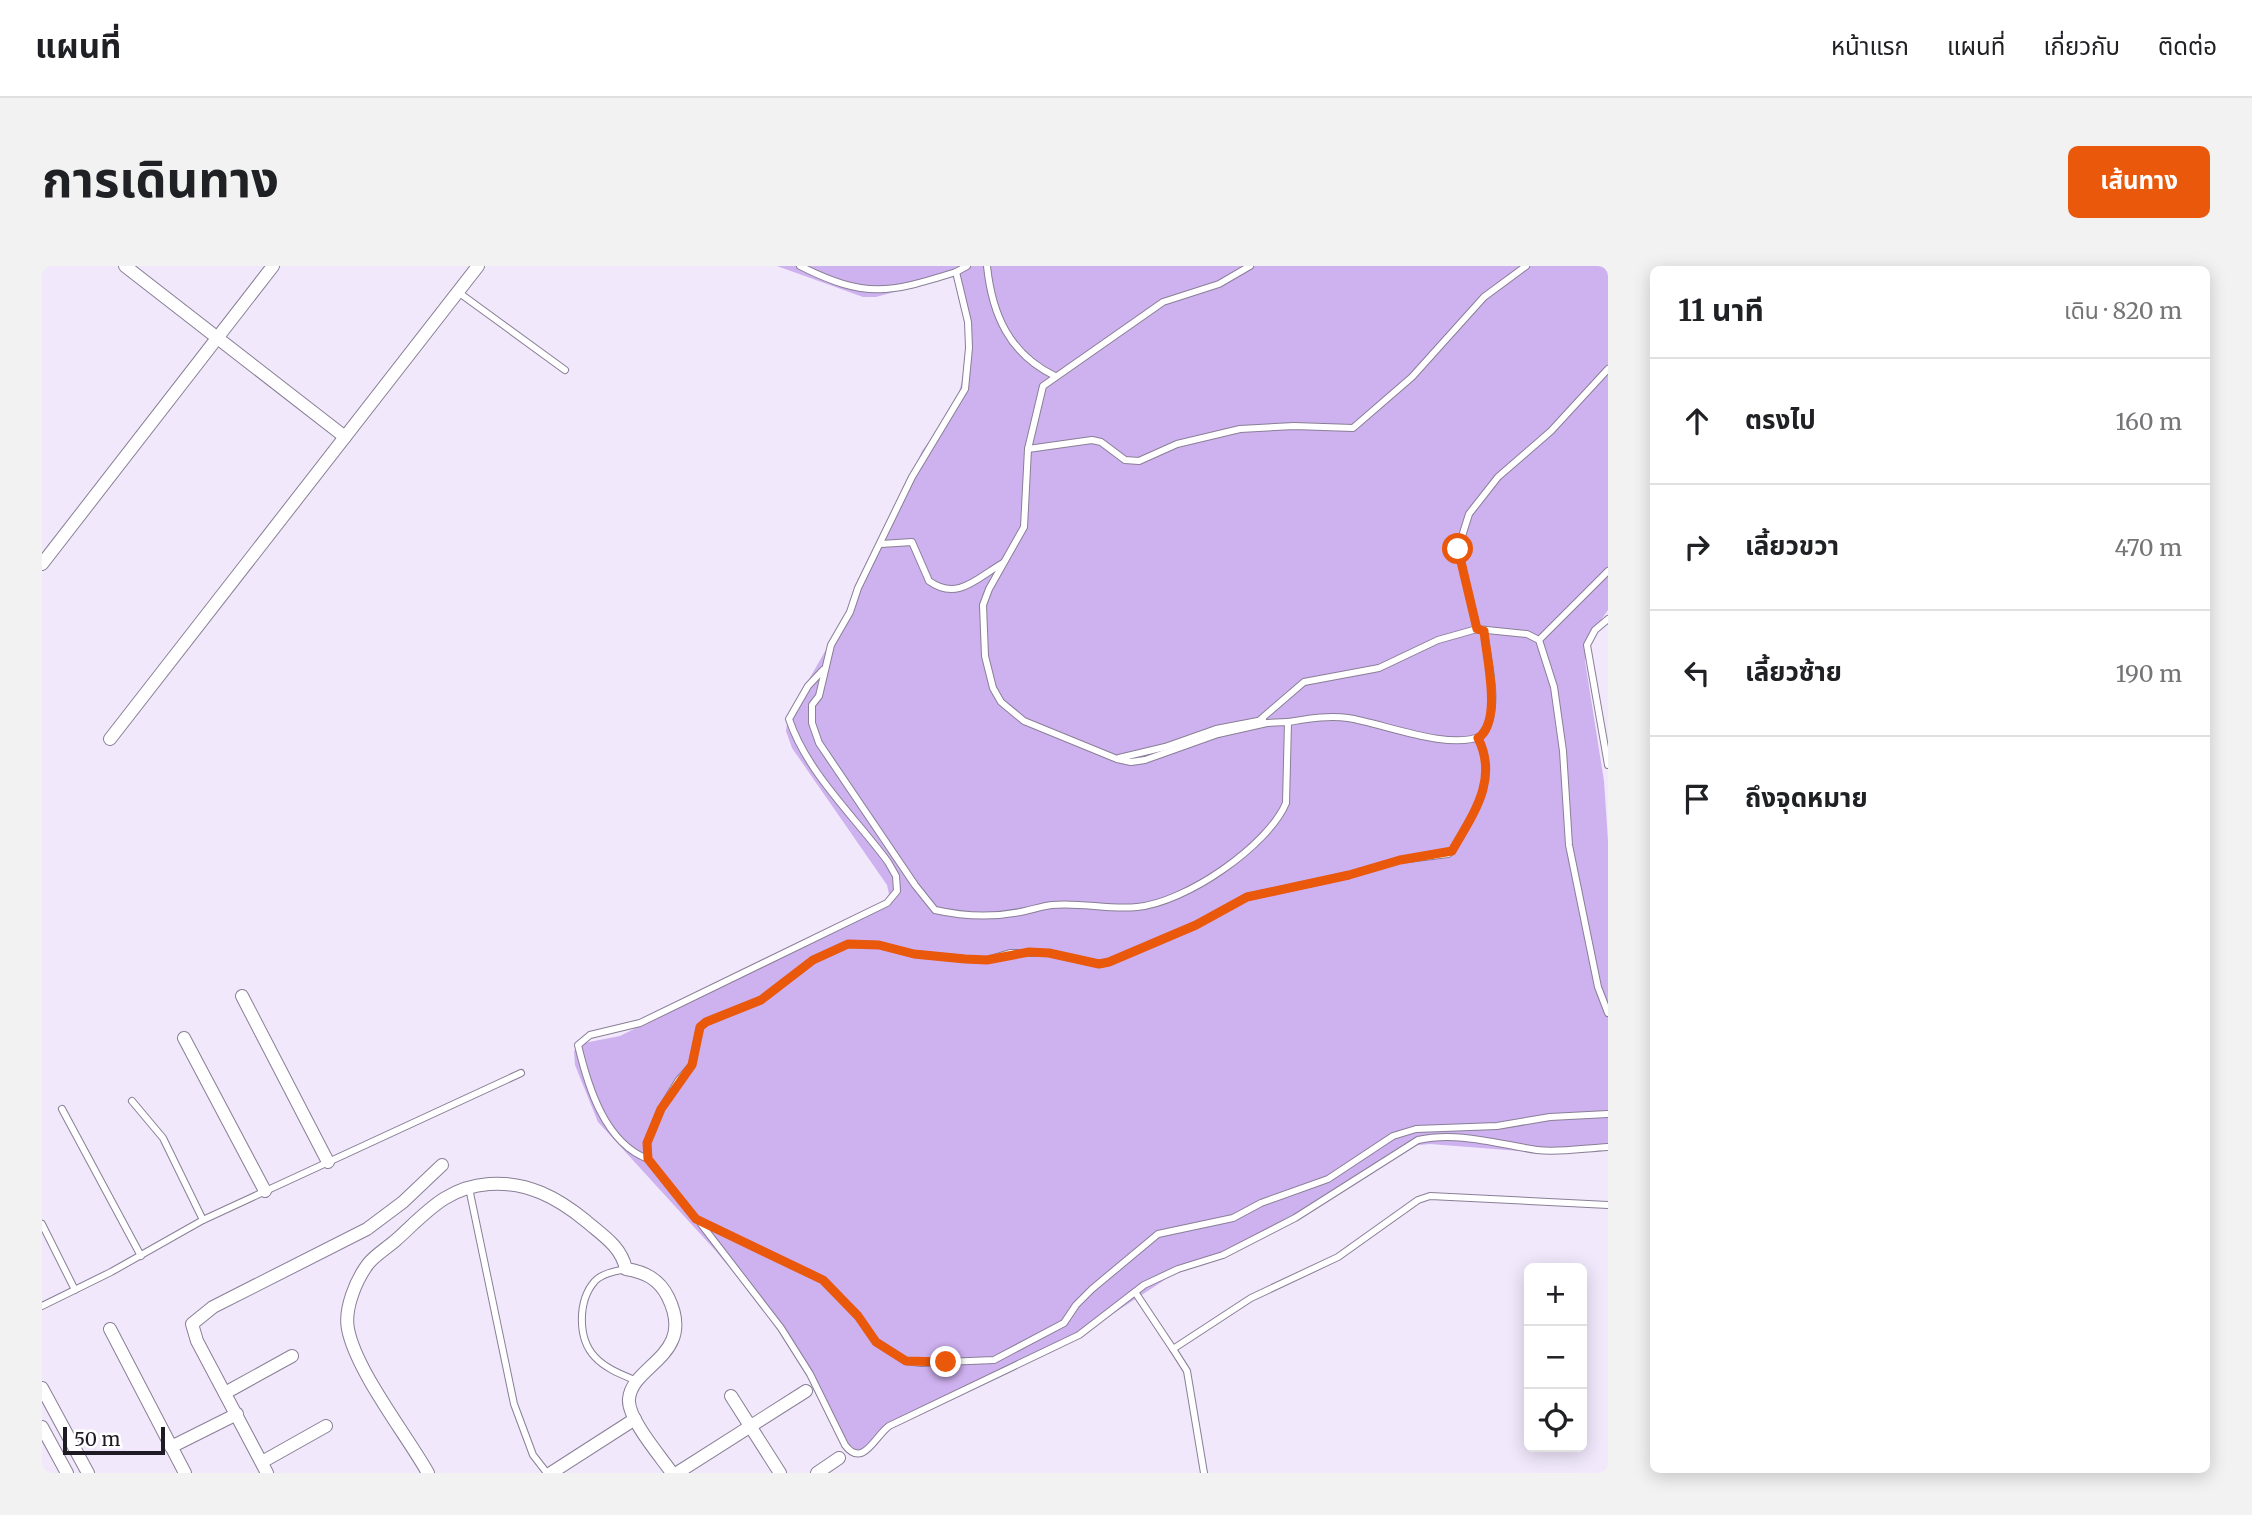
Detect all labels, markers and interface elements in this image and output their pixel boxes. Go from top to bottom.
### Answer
text: แผนที่ [35,26,121,67]
text: หน้าแรก [1831,31,1909,62]
text: แผนที่ [1947,31,2005,62]
text: เกี่ยวกับ [2043,31,2120,62]
text: ติดต่อ [2158,31,2217,62]
button: เส้นทาง [2068,146,2210,218]
text: การเดินทาง [42,149,279,210]
text: 11 นาที [1678,291,1764,329]
text: เดิน · 820 m [2064,296,2182,325]
icon: ahead [1678,402,1716,440]
text: ตรงไป [1745,403,1816,436]
text: 160 m [2116,407,2182,436]
icon: right [1678,528,1716,566]
text: เลี้ยวขวา [1745,529,1839,562]
route start [1442,533,1473,564]
text: 470 m [2115,533,2182,562]
icon: left [1678,654,1716,692]
text: เลี้ยวซ้าย [1745,655,1842,688]
text: 190 m [2116,659,2182,688]
icon: arrive [1678,780,1716,818]
text: ถึงจุดหมาย [1745,781,1868,814]
map controls [1524,1263,1587,1452]
button: + [1524,1263,1587,1326]
button: − [1524,1326,1587,1389]
route end [930,1346,961,1377]
button: locate [1524,1389,1587,1452]
scale bar [63,1424,164,1456]
text: 50 m [74,1427,120,1451]

